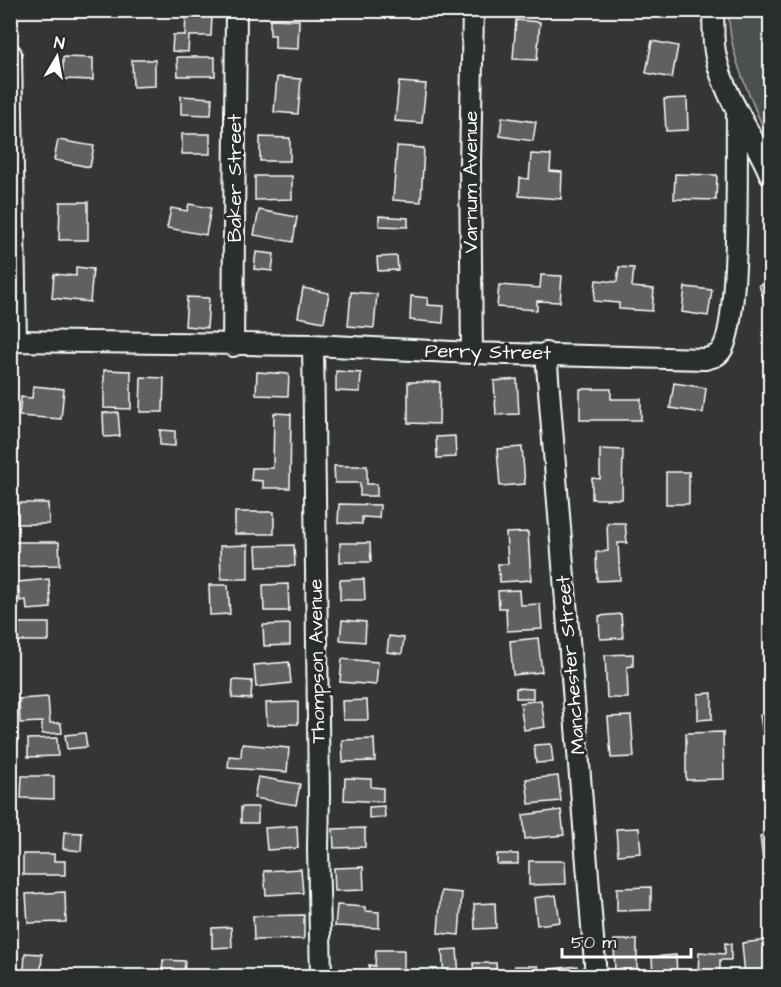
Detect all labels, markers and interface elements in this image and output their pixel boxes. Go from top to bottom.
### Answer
north arrow [27,27,87,87]
text: N [53,32,66,55]
street label: Varnum Avenue [457,111,485,253]
street label: Baker Street [221,114,249,242]
street label: Perry Street [425,337,551,368]
street label: Manchester Street [549,574,593,756]
street label: Thompson Avenue [302,578,332,744]
scale bar [562,921,691,959]
text: 50 m [571,930,616,955]

